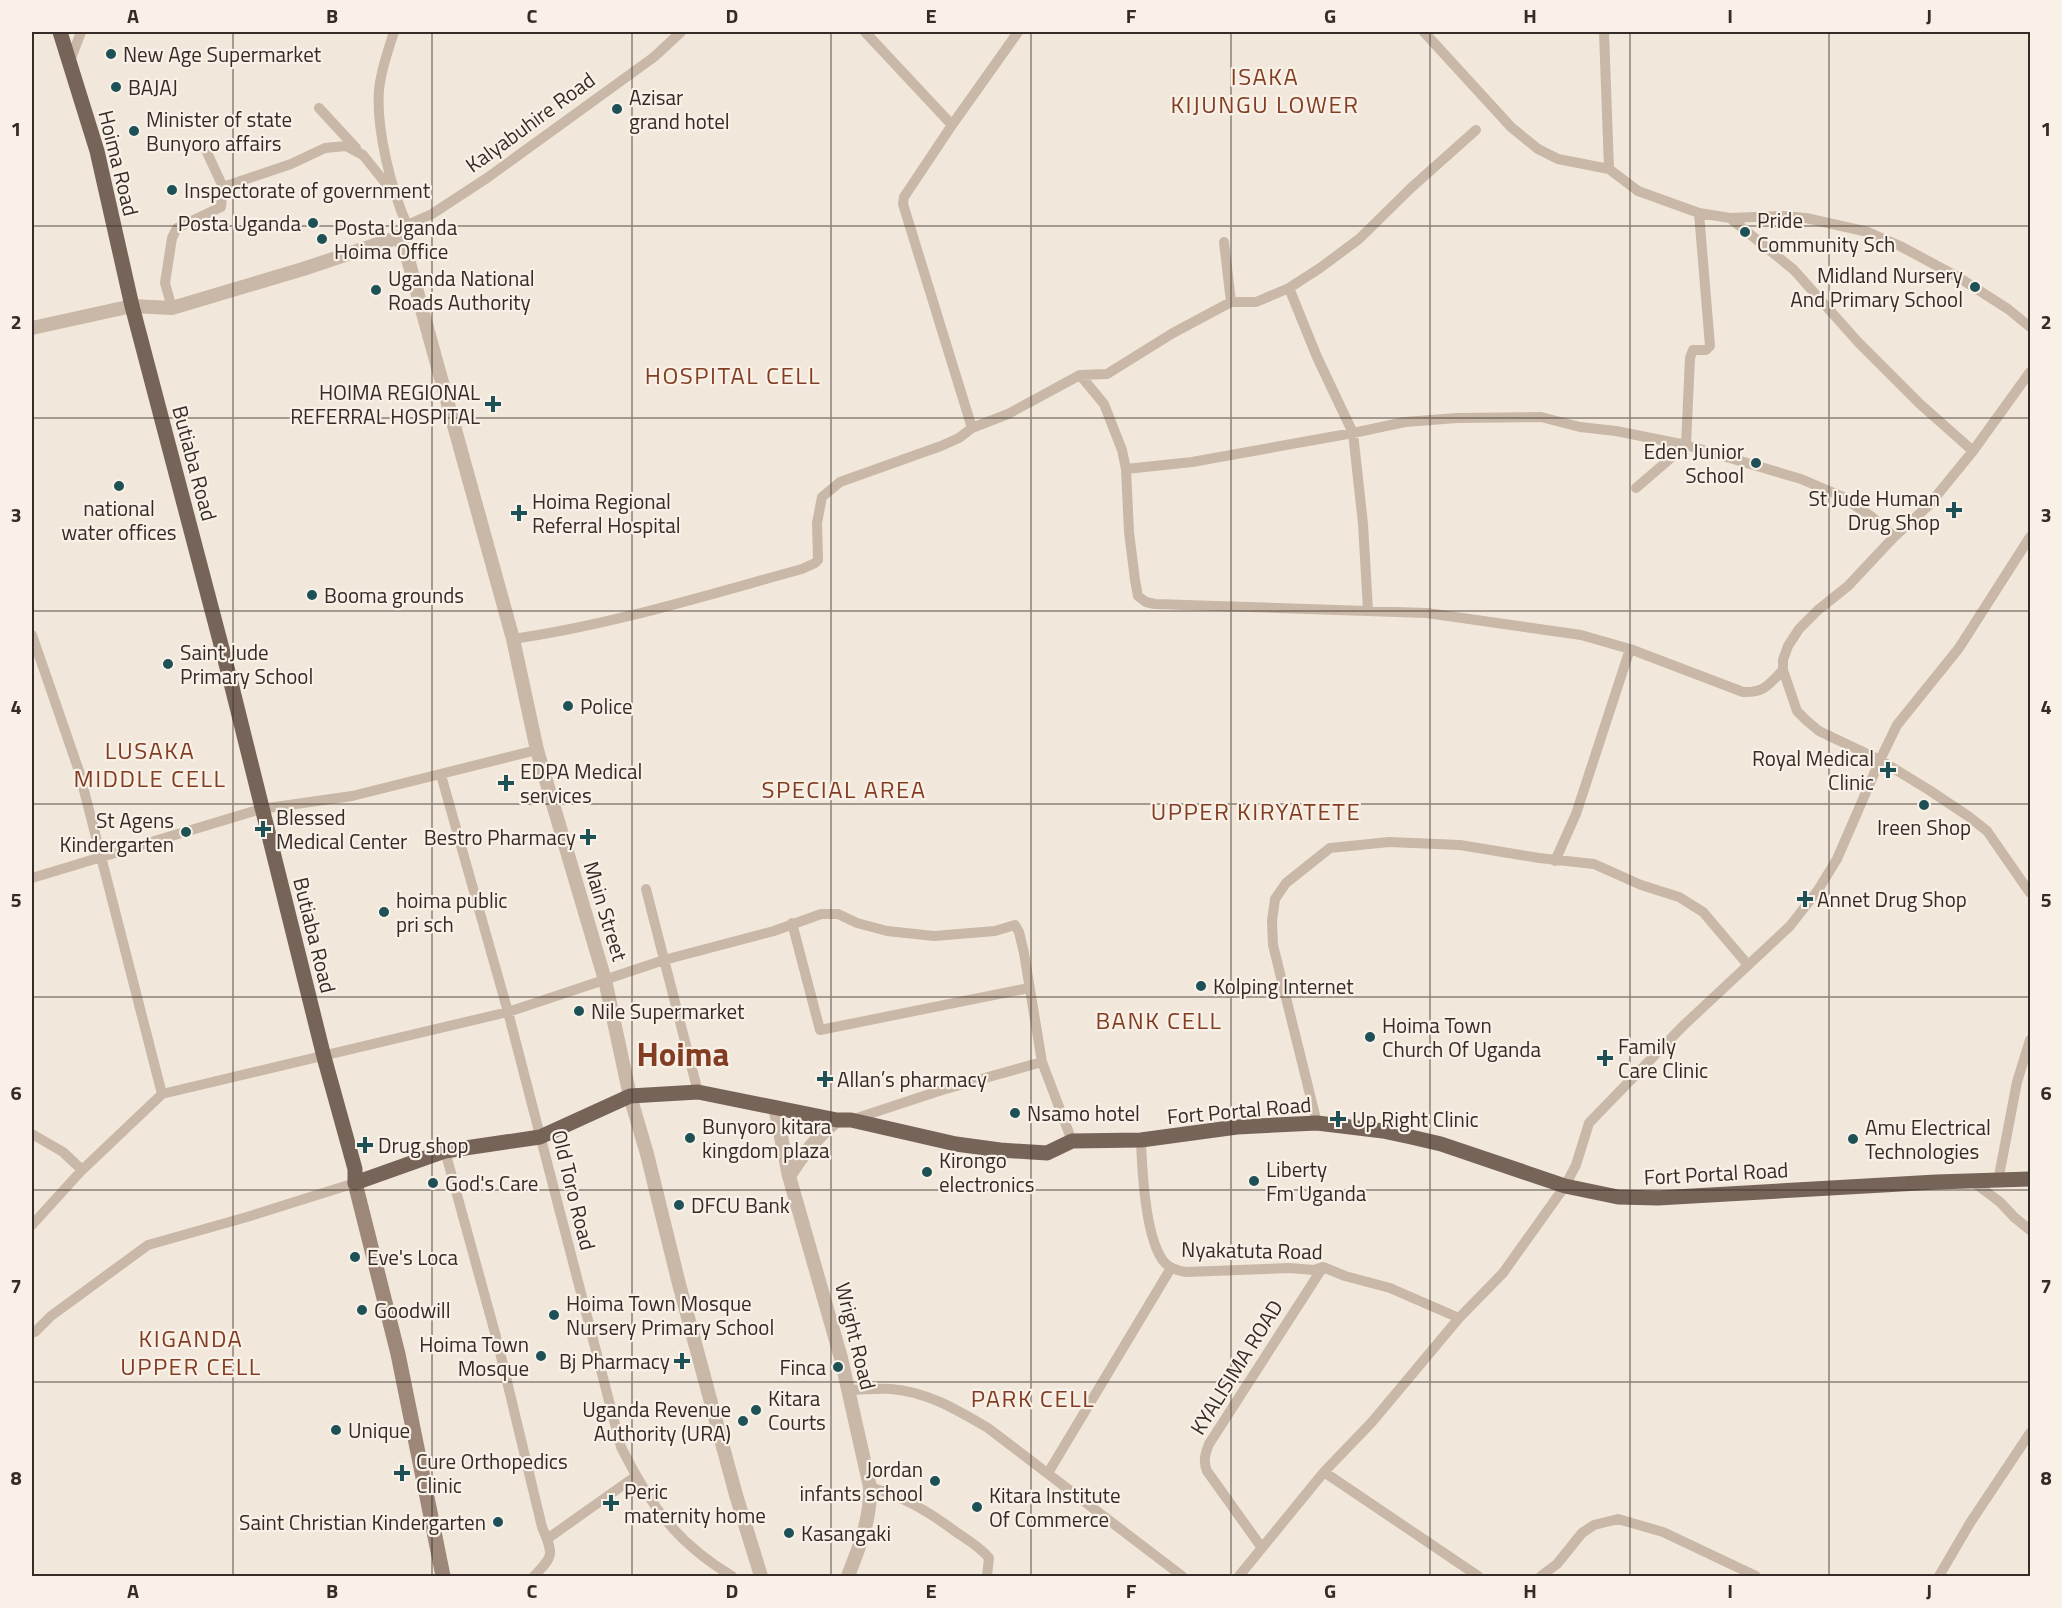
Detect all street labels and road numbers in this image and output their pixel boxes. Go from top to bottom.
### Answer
street label: Kalyabuhire Road [458,64,602,180]
street label: Hoima Road [90,107,148,219]
street label: Butiaba Road [164,402,226,524]
street label: Main Street [576,857,637,965]
street label: Butiaba Road [285,874,345,996]
street label: Fort Portal Road [1166,1088,1312,1132]
street label: Old Toro Road [544,1127,604,1253]
street label: Fort Portal Road [1643,1153,1789,1193]
street label: Nyakatuta Road [1181,1233,1323,1267]
street label: Wright Road [827,1279,885,1393]
street label: KYALISIMA ROAD [1182,1293,1290,1441]

